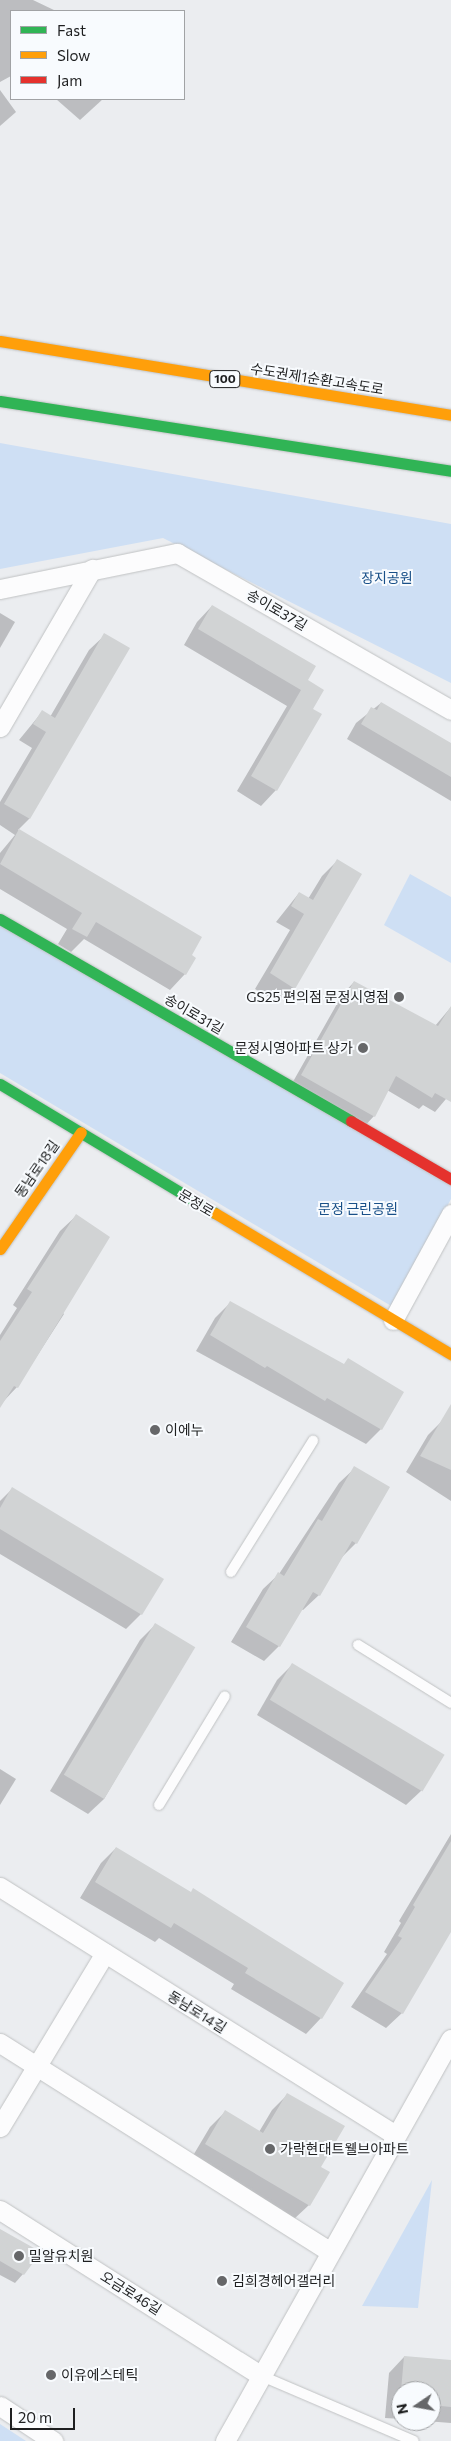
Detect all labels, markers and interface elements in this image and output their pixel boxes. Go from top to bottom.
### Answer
legend [10,10,185,100]
text: Fast [57,21,86,39]
text: Slow [57,46,90,64]
text: Jam [57,71,82,89]
street label: 수도권제1순환고속도로 [249,360,385,398]
road number: 100 [209,369,241,388]
park label: 장지공원 [361,570,413,586]
street label: 송이로37길 [244,586,310,634]
place label: GS25 편의점 문정시영점 [246,989,389,1005]
street label: 송이로31길 [161,990,227,1038]
marker: GS25 편의점 문정시영점 [393,991,405,1003]
place label: 문정시영아파트 상가 [234,1040,353,1056]
marker: 문정시영아파트 상가 [357,1042,369,1054]
street label: 동남로18길 [11,1137,63,1201]
street label: 문정로 [175,1186,217,1220]
park label: 문정 근린공원 [318,1201,398,1217]
place label: 이에누 [165,1422,204,1438]
marker: 이에누 [149,1424,161,1436]
street label: 동남로14길 [165,1987,229,2037]
place label: 가락현대트웰브아파트 [280,2141,409,2157]
marker: 가락현대트웰브아파트 [264,2143,276,2155]
place label: 밀알유치원 [29,2248,93,2264]
marker: 밀알유치원 [13,2250,25,2262]
street label: 오금로46길 [98,2268,164,2318]
place label: 김희경헤어갤러리 [232,2273,335,2289]
marker: 김희경헤어갤러리 [216,2275,228,2287]
place label: 이유에스테틱 [61,2367,138,2383]
marker: 이유에스테틱 [45,2369,57,2381]
north arrow [391,2381,441,2431]
scale bar [12,2398,78,2430]
text: N [392,2402,411,2416]
text: 20 m [18,2408,52,2426]

